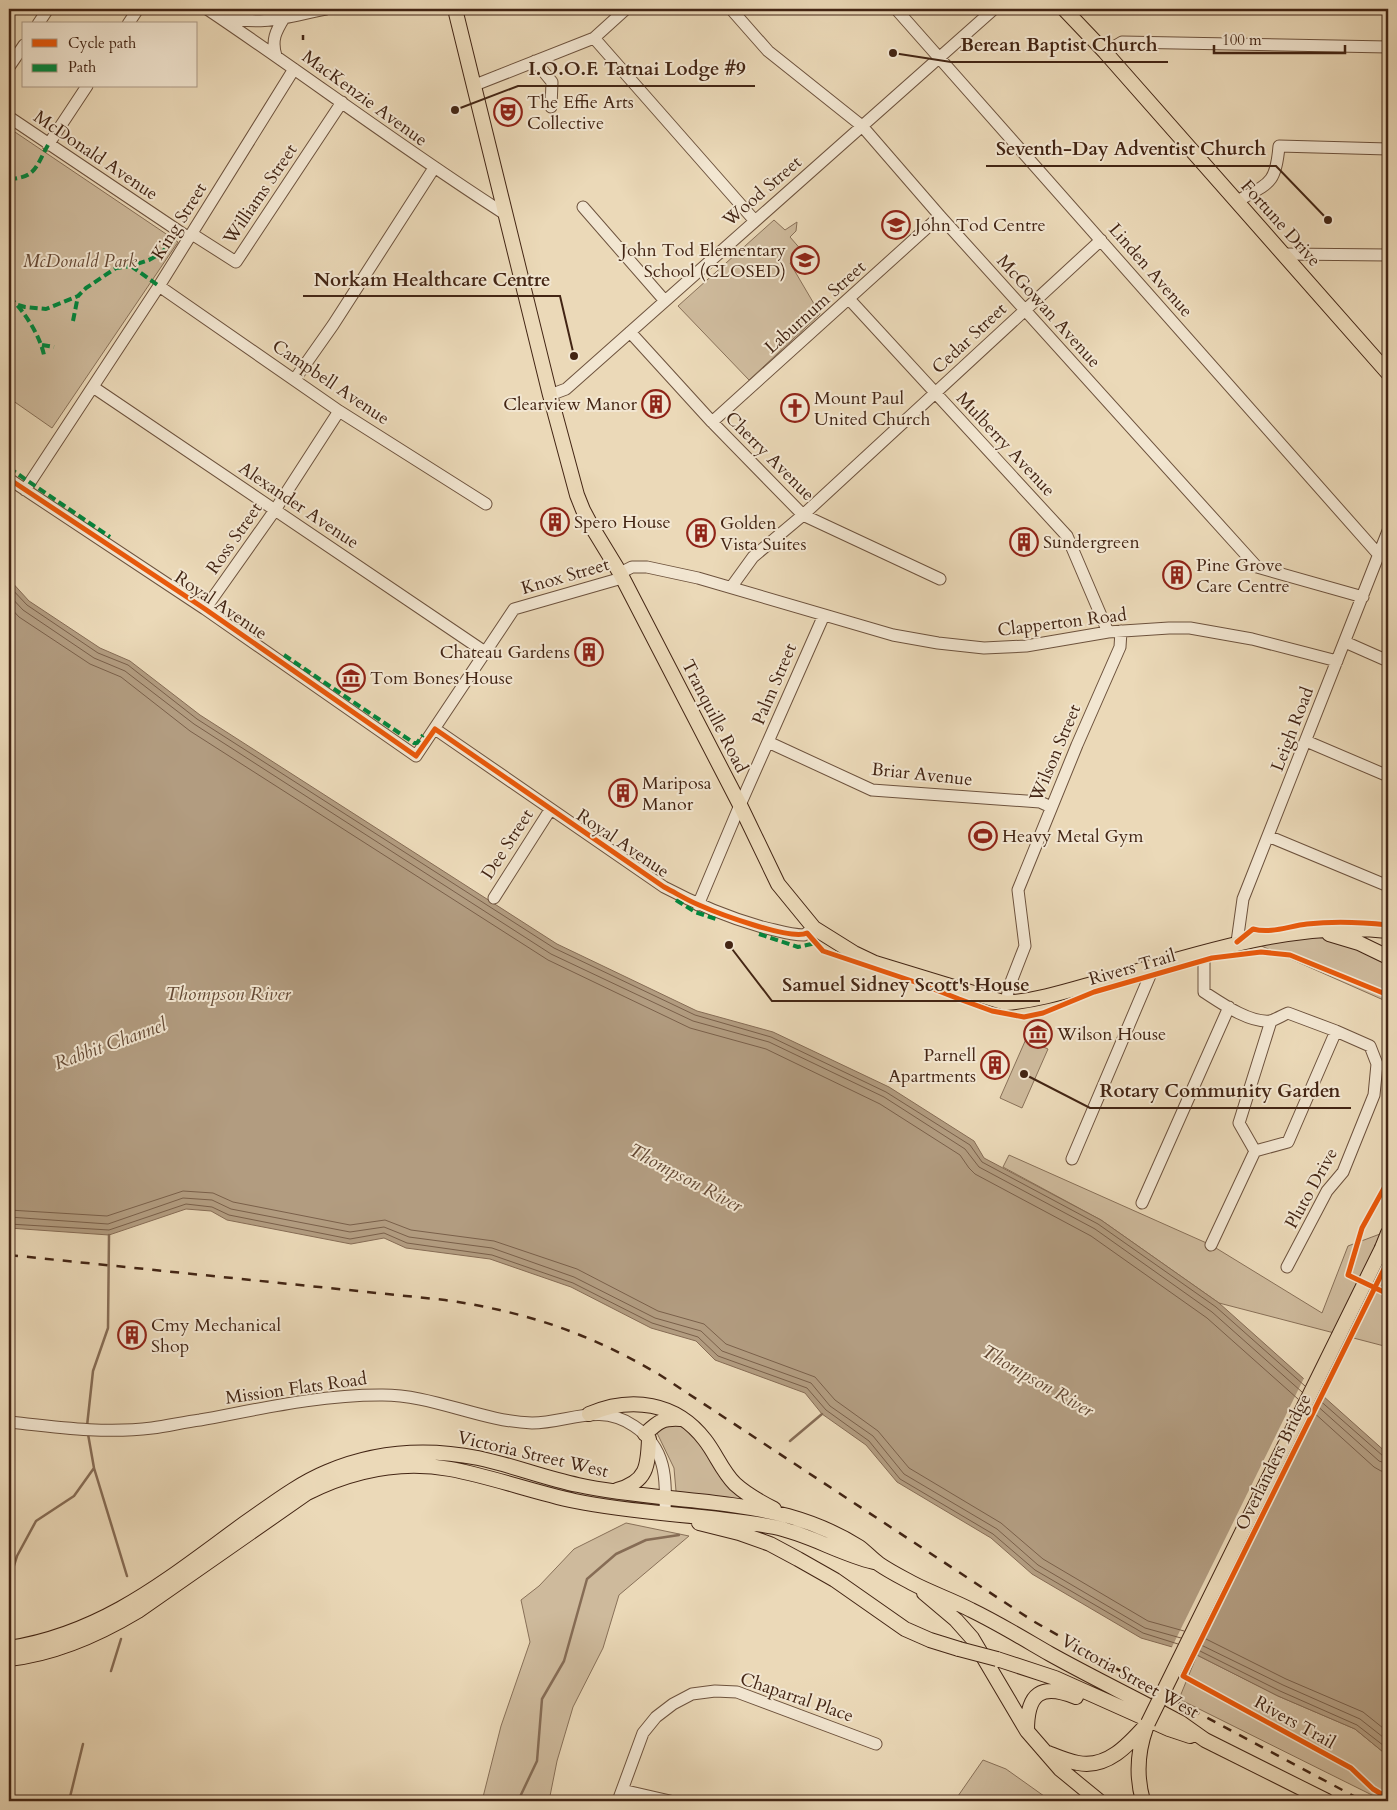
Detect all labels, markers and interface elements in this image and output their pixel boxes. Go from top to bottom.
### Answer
legend [22,22,198,88]
scale bar [1214,22,1346,54]
callout: Berean Baptist Church [951,28,1168,62]
text: 100 m [1222,30,1262,50]
text: Berean Baptist Church [960,32,1158,58]
text: Cycle path [68,33,137,53]
street label: MacKenzie Avenue [297,44,432,152]
callout: I.O.O.F. Tatnai Lodge #9 [518,52,755,86]
text: I.O.O.F. Tatnai Lodge #9 [528,56,746,82]
text: Path [68,57,97,77]
place label: The Effie Arts Collective [527,90,634,136]
theatre icon: The Effie Arts Collective [493,97,523,127]
street label: McDonald Avenue [29,105,163,206]
callout: Seventh-Day Adventist Church [986,132,1276,166]
text: Seventh-Day Adventist Church [996,136,1266,162]
street label: Williams Street [217,139,303,250]
street label: Wood Street [717,150,807,233]
street label: Fortune Drive [1235,175,1326,272]
street label: King Street [146,178,213,265]
school or university icon: John Tod Centre [881,210,911,240]
place label: John Tod Centre [912,213,1046,238]
street label: Linden Avenue [1103,218,1199,323]
place label: John Tod Elementary School (CLOSED) [618,238,786,284]
school or university icon: John Tod Elementary School (CLOSED) [790,245,820,275]
park label: McDonald Park [23,249,137,274]
street label: McGowan Avenue [991,249,1106,374]
street label: Laburnum Street [759,255,872,360]
callout: Norkam Healthcare Centre [303,262,560,296]
text: Norkam Healthcare Centre [314,267,550,293]
street label: Cedar Street [926,297,1012,380]
street label: Campbell Avenue [267,334,394,431]
place label: Mount Paul United Church [814,386,931,432]
street label: Mulberry Avenue [950,386,1061,502]
building icon: Clearview Manor [641,389,671,419]
place label: Clearview Manor [503,392,637,417]
church icon: Mount Paul United Church [780,393,810,423]
street label: Cherry Avenue [719,406,820,507]
street label: Alexander Avenue [234,456,364,555]
street label: Ross Street [201,497,268,579]
building icon: Spero House [540,507,570,537]
place label: Spero House [574,510,671,535]
place label: Golden Vista Suites [720,511,806,557]
building icon: Golden Vista Suites [686,518,716,548]
building icon: Sundergreen [1009,527,1039,557]
place label: Sundergreen [1043,530,1140,555]
street label: Knox Street [518,552,612,601]
place label: Pine Grove Care Centre [1196,553,1290,599]
building icon: Pine Grove Care Centre [1162,560,1192,590]
street label: Royal Avenue [169,565,272,646]
street label: Clapperton Road [996,602,1129,643]
building icon: Chateau Gardens [574,637,604,667]
street label: Palm Street [746,639,803,729]
place label: Chateau Gardens [440,640,570,665]
street label: Tranquille Road [675,655,754,778]
museum icon: Tom Bones House [336,663,366,693]
place label: Tom Bones House [370,666,513,691]
street label: Leigh Road [1265,683,1320,775]
street label: Wilson Street [1023,700,1087,807]
street label: Briar Avenue [870,757,974,792]
place label: Mariposa Manor [642,771,712,817]
building icon: Mariposa Manor [608,778,638,808]
street label: Royal Avenue [571,803,674,884]
street label: Dee Street [475,804,540,884]
sports icon: Heavy Metal Gym [968,821,998,851]
place label: Heavy Metal Gym [1002,824,1144,849]
street label: Rivers Trail [1086,943,1179,992]
callout: Samuel Sidney Scott's House [772,967,1040,1001]
text: Samuel Sidney Scott's House [782,972,1030,998]
water label: Thompson River [165,981,291,1007]
water label: Rabbit Channel [51,1011,171,1076]
museum icon: Wilson House [1023,1019,1053,1049]
place label: Wilson House [1056,1022,1166,1047]
place label: Parnell Apartments [888,1043,976,1089]
building icon: Parnell Apartments [980,1050,1010,1080]
callout: Rotary Community Garden [1090,1074,1351,1108]
text: Rotary Community Garden [1100,1078,1341,1104]
water label: Thompson River [624,1137,748,1219]
street label: Pluto Drive [1279,1143,1344,1233]
place label: Cmy Mechanical Shop [151,1313,282,1359]
building icon: Cmy Mechanical Shop [117,1320,147,1350]
water label: Thompson River [977,1338,1099,1424]
street label: Mission Flats Road [224,1366,369,1411]
street label: Overlanders Bridge [1230,1390,1317,1535]
street label: Victoria Street West [455,1425,611,1484]
street label: Victoria Street West [1056,1628,1203,1725]
street label: Chaparral Place [737,1666,857,1729]
street label: Rivers Trail [1250,1690,1340,1755]

